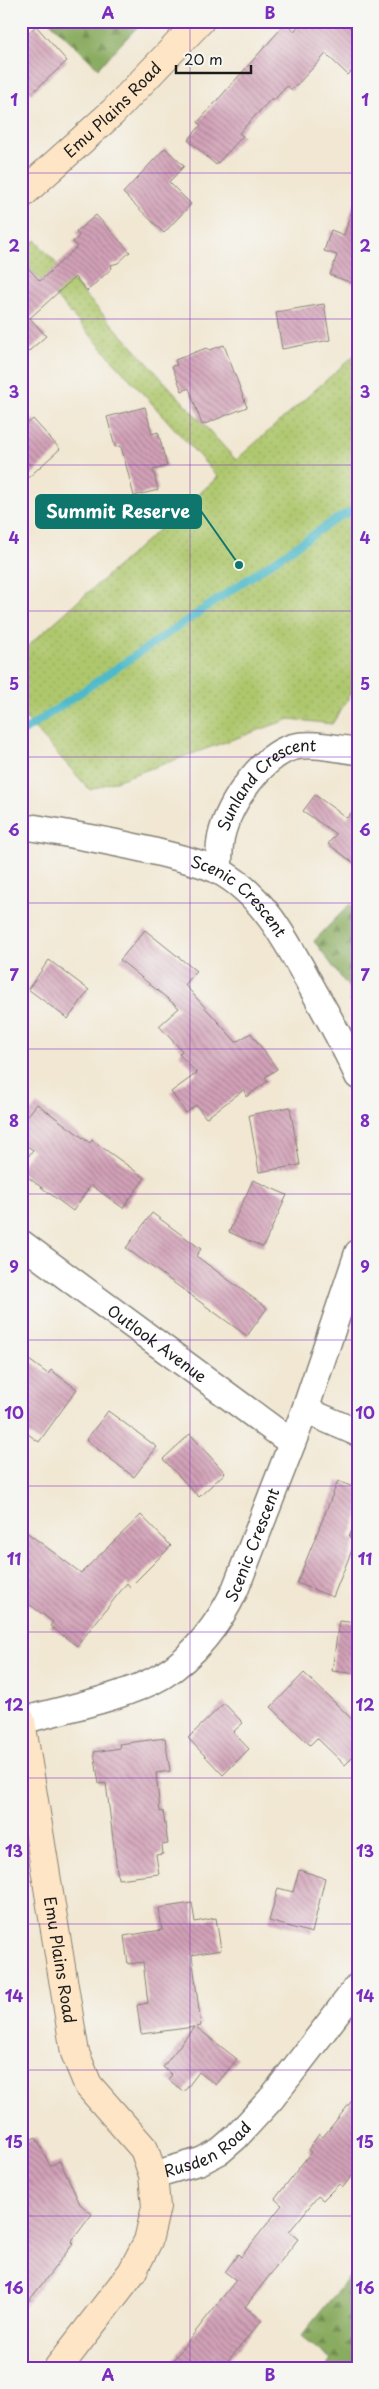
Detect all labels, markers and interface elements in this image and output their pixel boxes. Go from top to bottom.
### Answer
text: A [102,0,115,24]
text: B [265,0,276,24]
scale bar [176,42,252,74]
text: 20 m [184,47,223,70]
street label: Emu Plains Road [57,56,166,162]
text: 1 [10,87,18,111]
text: 1 [361,87,369,111]
text: 2 [8,233,20,257]
text: 2 [359,233,371,257]
text: 3 [9,379,19,403]
text: 3 [360,379,370,403]
callout: Summit Reserve [36,495,201,528]
text: Summit Reserve [46,497,190,524]
text: 4 [9,525,20,549]
text: 4 [360,525,371,549]
text: 5 [9,671,19,695]
text: 5 [360,671,370,695]
street label: Sunland Crescent [210,732,317,834]
text: 6 [8,817,20,841]
text: 6 [359,817,371,841]
street label: Scenic Crescent [188,848,293,942]
text: 7 [9,962,19,986]
text: 7 [360,962,370,986]
text: 8 [9,1108,19,1132]
text: 8 [360,1108,370,1132]
text: 9 [9,1254,19,1278]
text: 9 [360,1254,370,1278]
street label: Outlook Avenue [103,1298,213,1388]
text: 10 [4,1400,24,1424]
text: 10 [355,1400,375,1424]
street label: Scenic Crescent [218,1484,285,1606]
text: 11 [7,1546,21,1570]
text: 11 [358,1546,372,1570]
text: 12 [5,1692,23,1716]
text: 12 [356,1692,374,1716]
text: 13 [5,1838,23,1862]
text: 13 [356,1838,374,1862]
street label: Emu Plains Road [39,1894,83,2025]
text: 14 [5,1983,23,2007]
text: 14 [356,1983,374,2007]
street label: Rusden Road [161,2115,256,2182]
text: 15 [5,2129,23,2153]
text: 15 [356,2129,374,2153]
text: 16 [5,2275,23,2299]
text: 16 [356,2275,374,2299]
text: A [102,2362,115,2386]
text: B [265,2362,276,2386]

